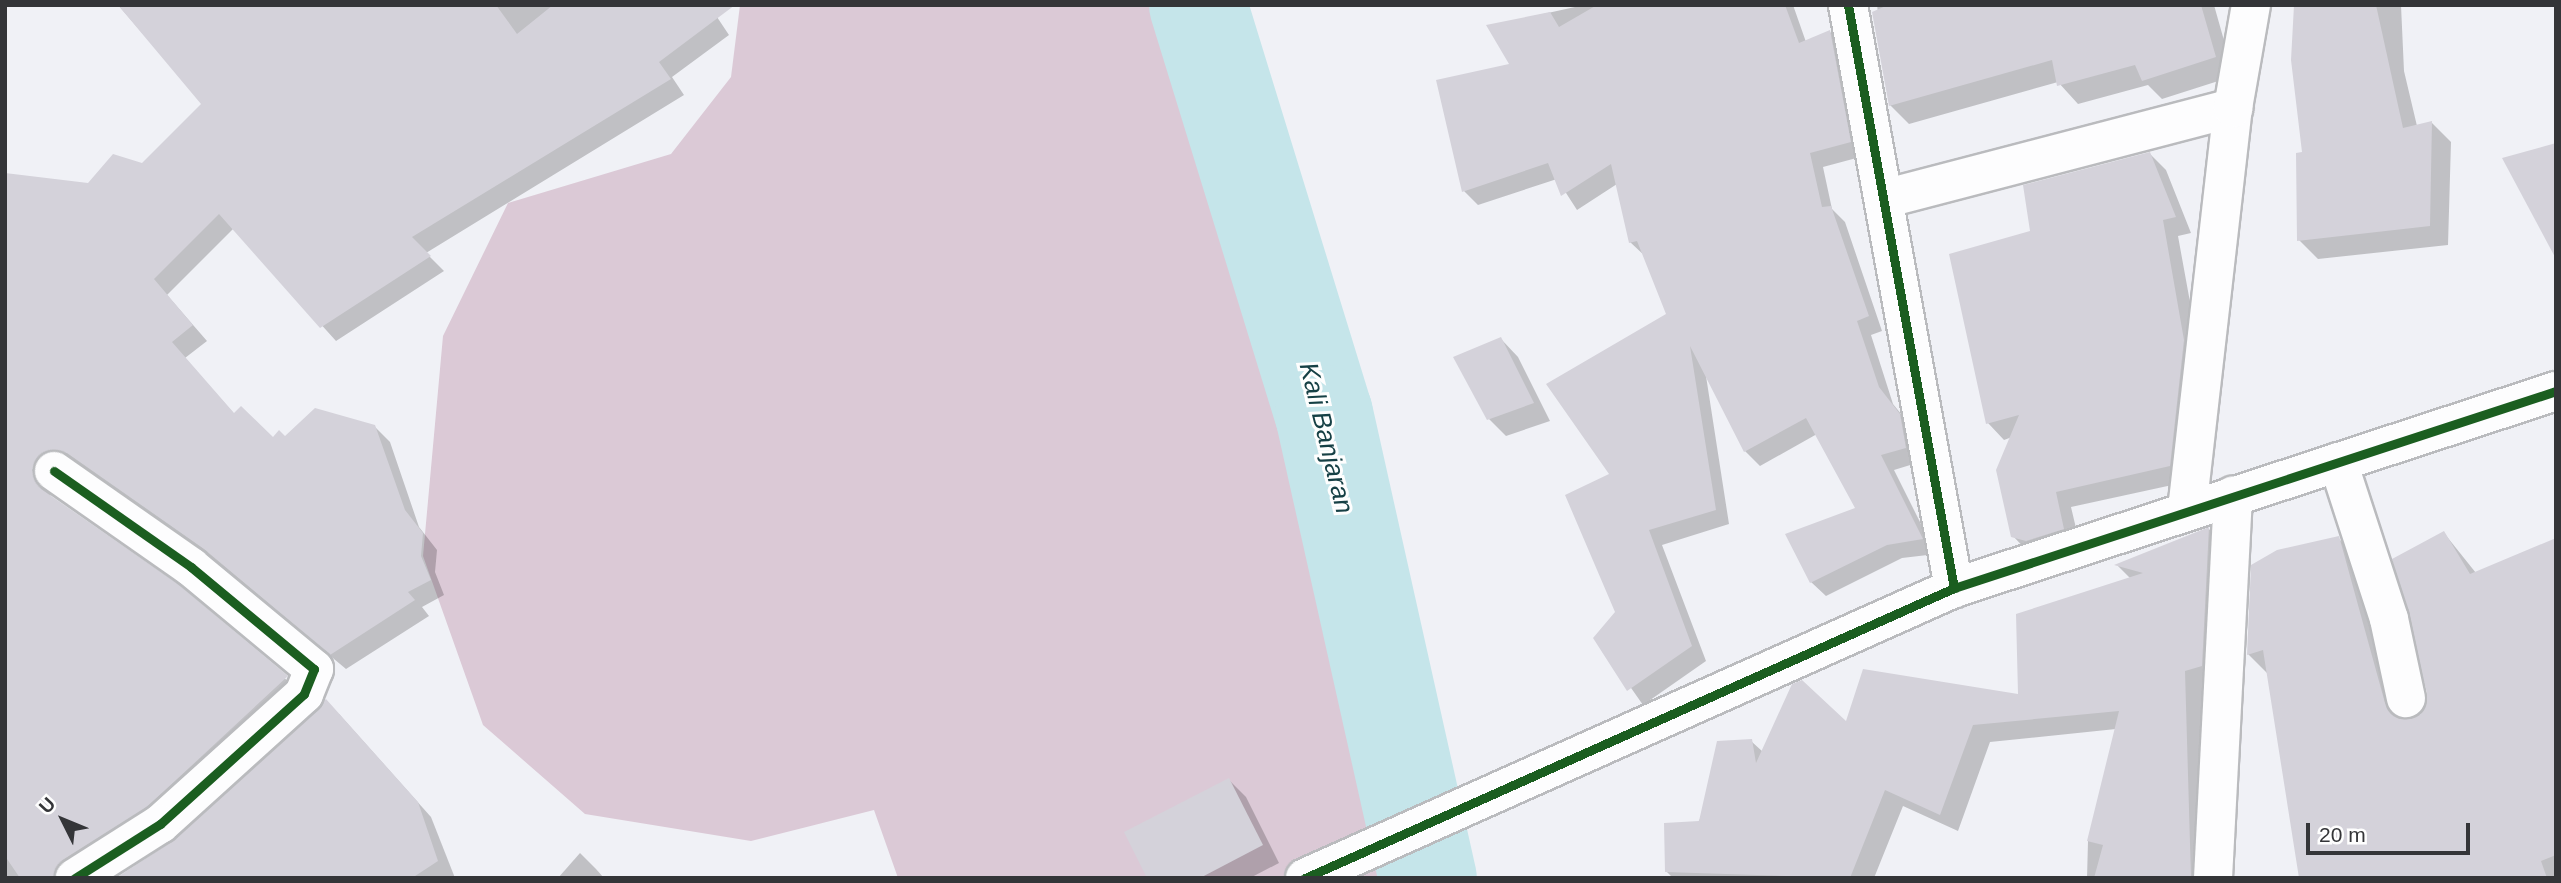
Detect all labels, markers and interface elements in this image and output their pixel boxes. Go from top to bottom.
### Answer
water label: Kali Banjaran [1292,359,1360,517]
north arrow [28,785,98,855]
text: U [35,793,60,818]
scale bar [2309,810,2474,854]
text: 20 m [2319,823,2366,846]

